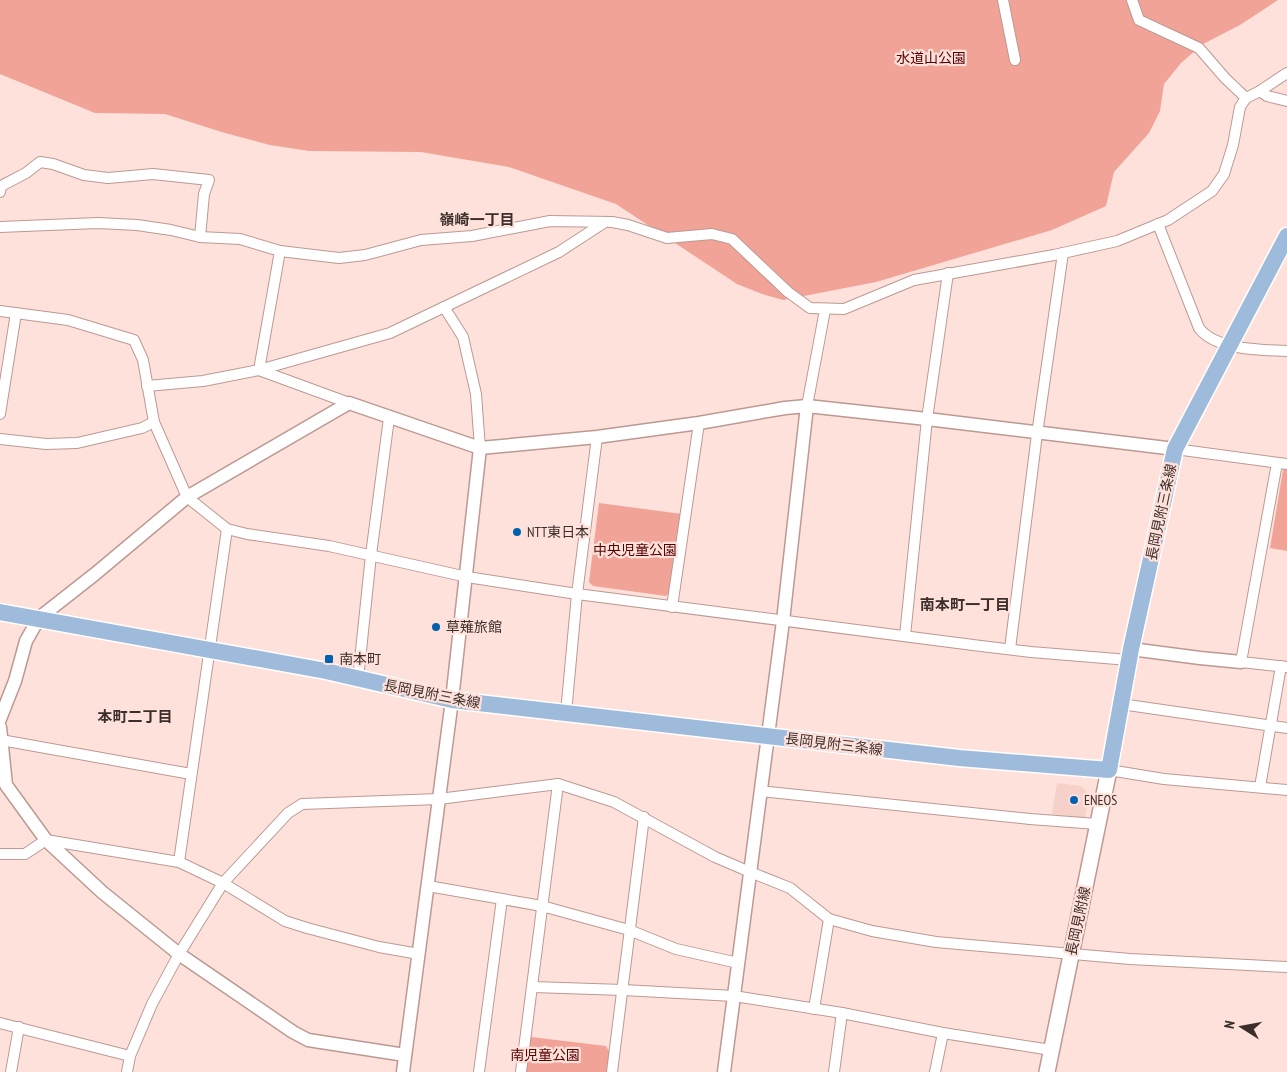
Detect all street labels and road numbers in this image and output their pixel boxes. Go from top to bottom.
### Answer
street label: 長岡見附三条線 [1142,462,1180,562]
street label: 長岡見附三条線 [382,676,482,712]
street label: 長岡見附三条線 [784,729,884,759]
street label: 長岡見附線 [1062,885,1094,957]

